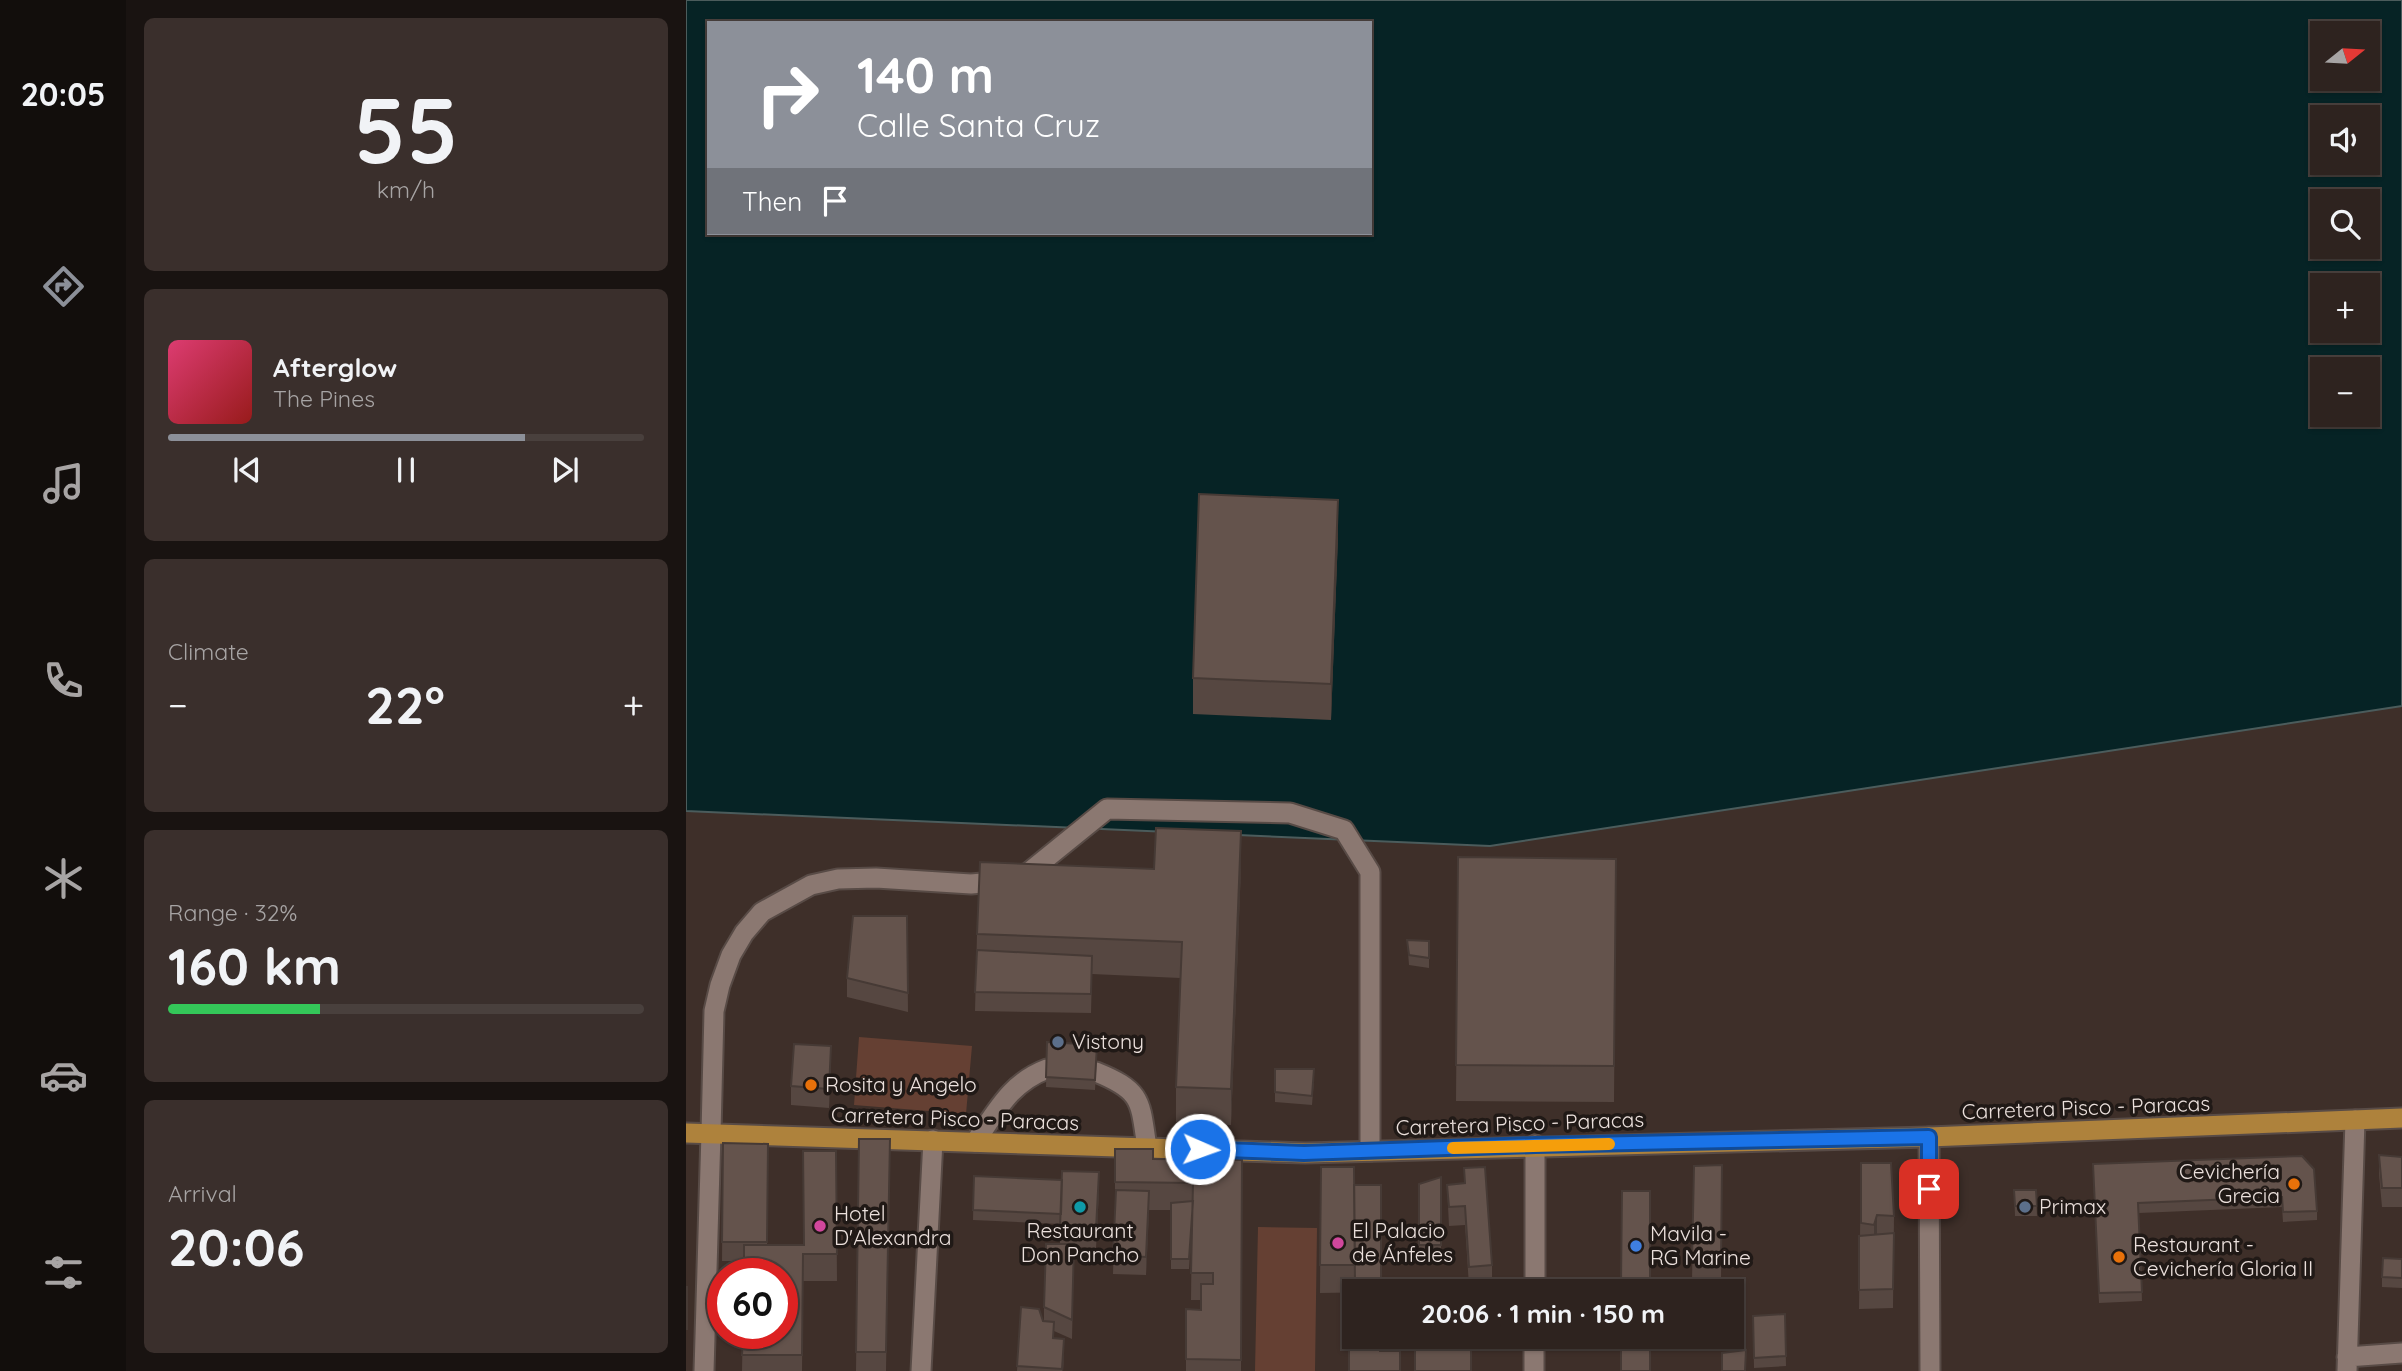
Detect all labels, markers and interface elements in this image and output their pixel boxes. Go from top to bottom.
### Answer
north arrow [2310,21,2380,91]
map controls [2310,21,2380,427]
text: 140 m [857,44,994,105]
icon: right [742,49,833,140]
text: 55 [354,72,458,186]
text: 20:05 [21,74,105,114]
text: Calle Santa Cruz [857,105,1100,145]
button: sound [2310,105,2380,175]
text: km/h [377,175,435,204]
icon: arrive [816,182,854,220]
text: Then [742,185,802,218]
button: search [2310,189,2380,259]
icon: directions [39,262,88,311]
button: + [2310,273,2380,343]
text: Afterglow [273,351,397,384]
button: − [2310,357,2380,427]
text: The Pines [273,384,375,413]
icon: previous [228,451,266,489]
icon: pause [387,451,425,489]
icon: next [546,451,584,489]
icon: music [39,459,88,508]
text: Climate [168,637,249,666]
icon: phone [39,656,88,705]
text: 22° [365,672,445,737]
text: − [168,681,188,729]
text: + [623,681,644,729]
icon: climate [39,854,88,903]
text: Range · 32% [168,898,297,927]
text: 160 km [168,933,341,998]
place label: Vistony [1072,1028,1144,1054]
marker: Vistony [1050,1034,1066,1050]
icon: car [39,1051,88,1100]
place label: Rosita y Angelo [825,1071,977,1097]
marker: Rosita y Angelo [803,1077,819,1093]
street label: Carretera Pisco - Paracas [1961,1090,2211,1124]
street label: Carretera Pisco - Paracas [830,1101,1080,1135]
street label: Carretera Pisco - Paracas [1395,1106,1645,1140]
position arrow [1163,1112,1237,1186]
place label: Cevichería Grecia [2179,1158,2280,1208]
pin [1899,1159,1959,1219]
icon: arrive [1910,1170,1948,1208]
marker: Cevichería Grecia [2286,1176,2302,1192]
text: Arrival [168,1179,237,1208]
place label: Primax [2039,1193,2106,1219]
marker: Restaurant Don Pancho [1072,1199,1088,1215]
marker: Primax [2017,1199,2033,1215]
place label: Hotel D'Alexandra [834,1200,951,1250]
text: 20:06 [168,1214,304,1279]
place label: Restaurant Don Pancho [1021,1217,1139,1267]
place label: El Palacio de Ánfeles [1352,1217,1453,1267]
marker: Hotel D'Alexandra [812,1218,828,1234]
place label: Mavila - RG Marine [1650,1220,1751,1270]
place label: Restaurant - Cevichería Gloria II [2133,1231,2313,1281]
marker: El Palacio de Ánfeles [1330,1235,1346,1251]
marker: Mavila - RG Marine [1628,1238,1644,1254]
icon: filters [39,1248,88,1297]
marker: Restaurant - Cevichería Gloria II [2111,1249,2127,1265]
speed limit sign: 60 [707,1258,798,1349]
text: 20:06 · 1 min · 150 m [1421,1297,1665,1330]

